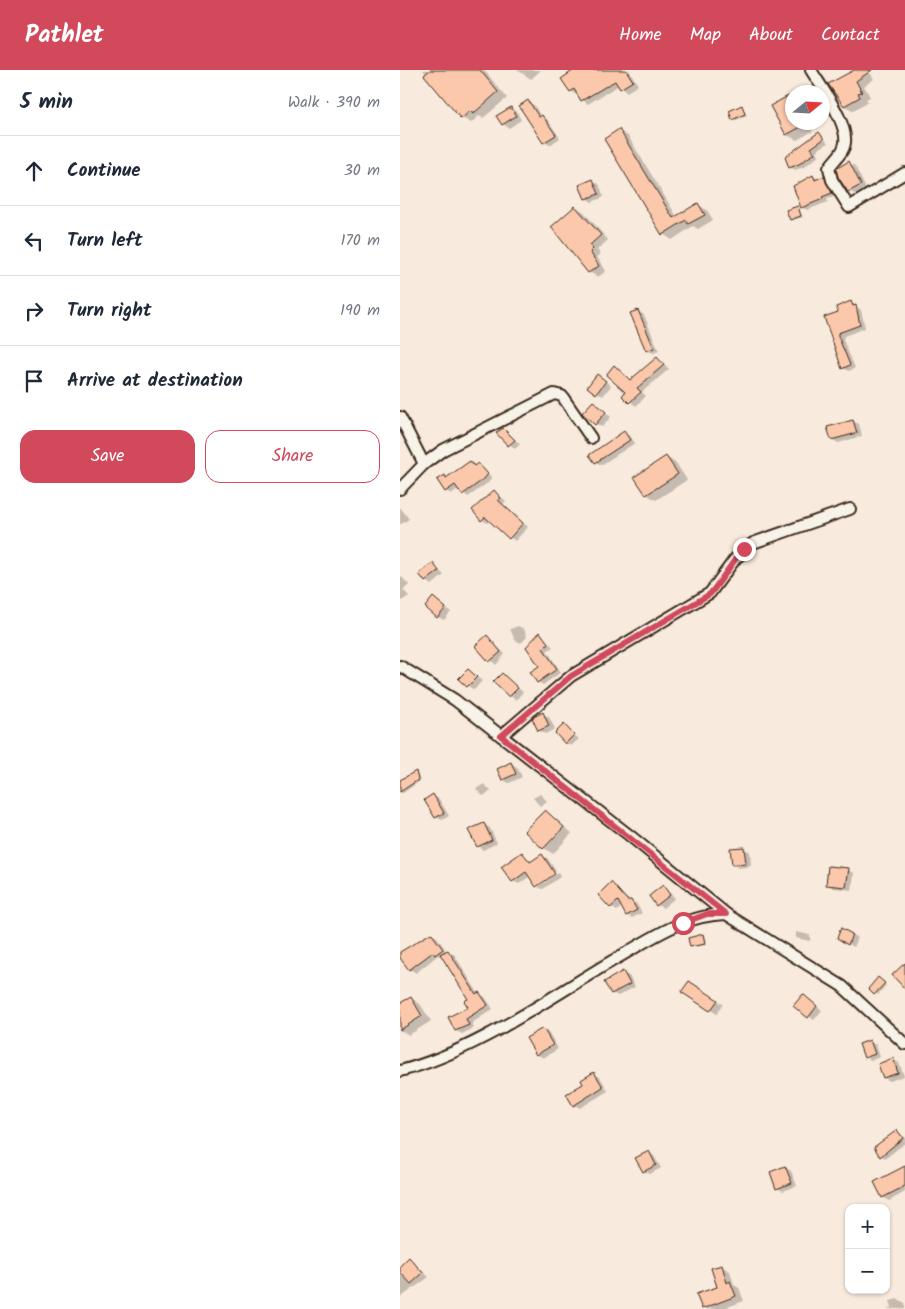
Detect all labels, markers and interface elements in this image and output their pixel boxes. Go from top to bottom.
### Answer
text: Pathlet [25,16,104,55]
text: Home [619,21,662,50]
text: Map [690,21,721,50]
text: About [749,21,793,50]
text: Contact [821,21,880,50]
north arrow [785,85,830,130]
text: 5 min [20,86,73,119]
text: Walk · 390 m [288,90,380,115]
text: Continue [67,156,140,186]
icon: ahead [20,157,48,185]
text: 30 m [344,158,380,183]
text: Turn left [67,226,142,256]
icon: left [20,227,48,255]
text: 170 m [340,228,380,253]
text: Turn right [67,296,152,326]
icon: right [20,297,48,325]
text: 190 m [340,298,380,323]
text: Arrive at destination [67,366,243,396]
icon: arrive [20,367,48,395]
button: Save [20,430,195,483]
button: Share [205,430,380,483]
route end [733,538,756,561]
route start [672,912,695,935]
map controls [845,1204,890,1294]
button: + [845,1204,890,1249]
button: − [845,1249,890,1294]

